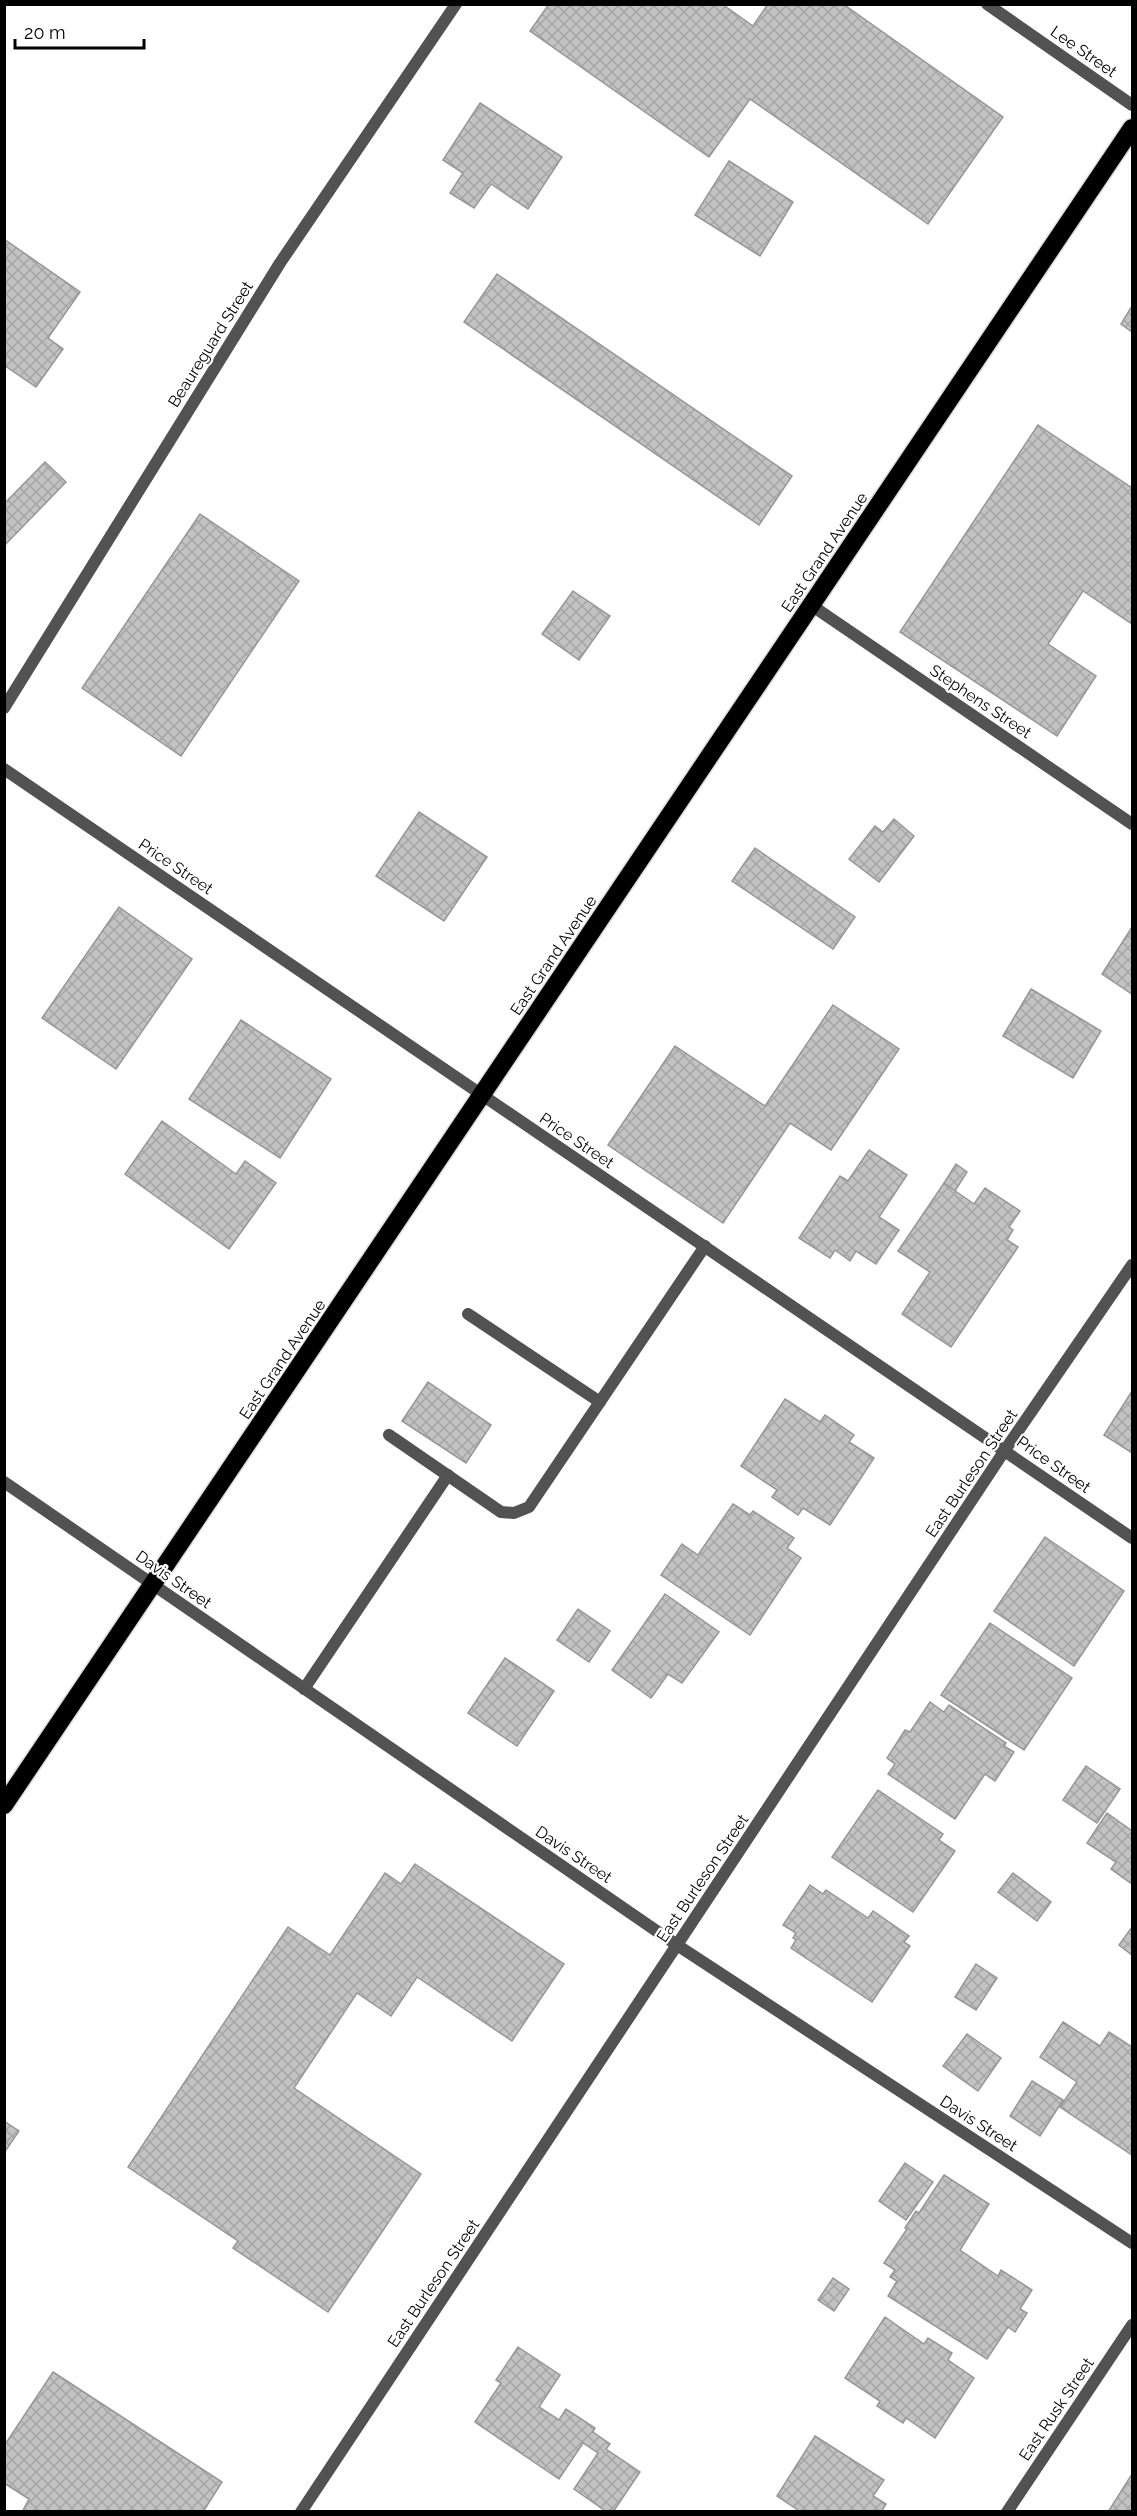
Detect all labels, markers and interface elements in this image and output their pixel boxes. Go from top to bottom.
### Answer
scale bar [15,12,144,50]
text: 20 m [24,22,66,43]
street label: Lee Street [1047,22,1121,81]
street label: Beaureguard Street [164,277,257,411]
street label: East Grand Avenue [777,489,872,616]
street label: Stephens Street [926,660,1036,743]
street label: Price Street [135,835,217,899]
street label: East Grand Avenue [506,892,601,1019]
street label: Price Street [536,1109,618,1173]
street label: East Grand Avenue [235,1296,330,1423]
street label: East Burleson Street [922,1405,1022,1541]
street label: Price Street [1013,1432,1095,1497]
street label: Davis Street [132,1546,216,1613]
street label: East Burleson Street [653,1810,753,1946]
street label: Davis Street [532,1822,616,1887]
street label: Davis Street [937,2091,1021,2156]
street label: East Burleson Street [384,2215,484,2351]
street label: East Rusk Street [1015,2354,1098,2464]

